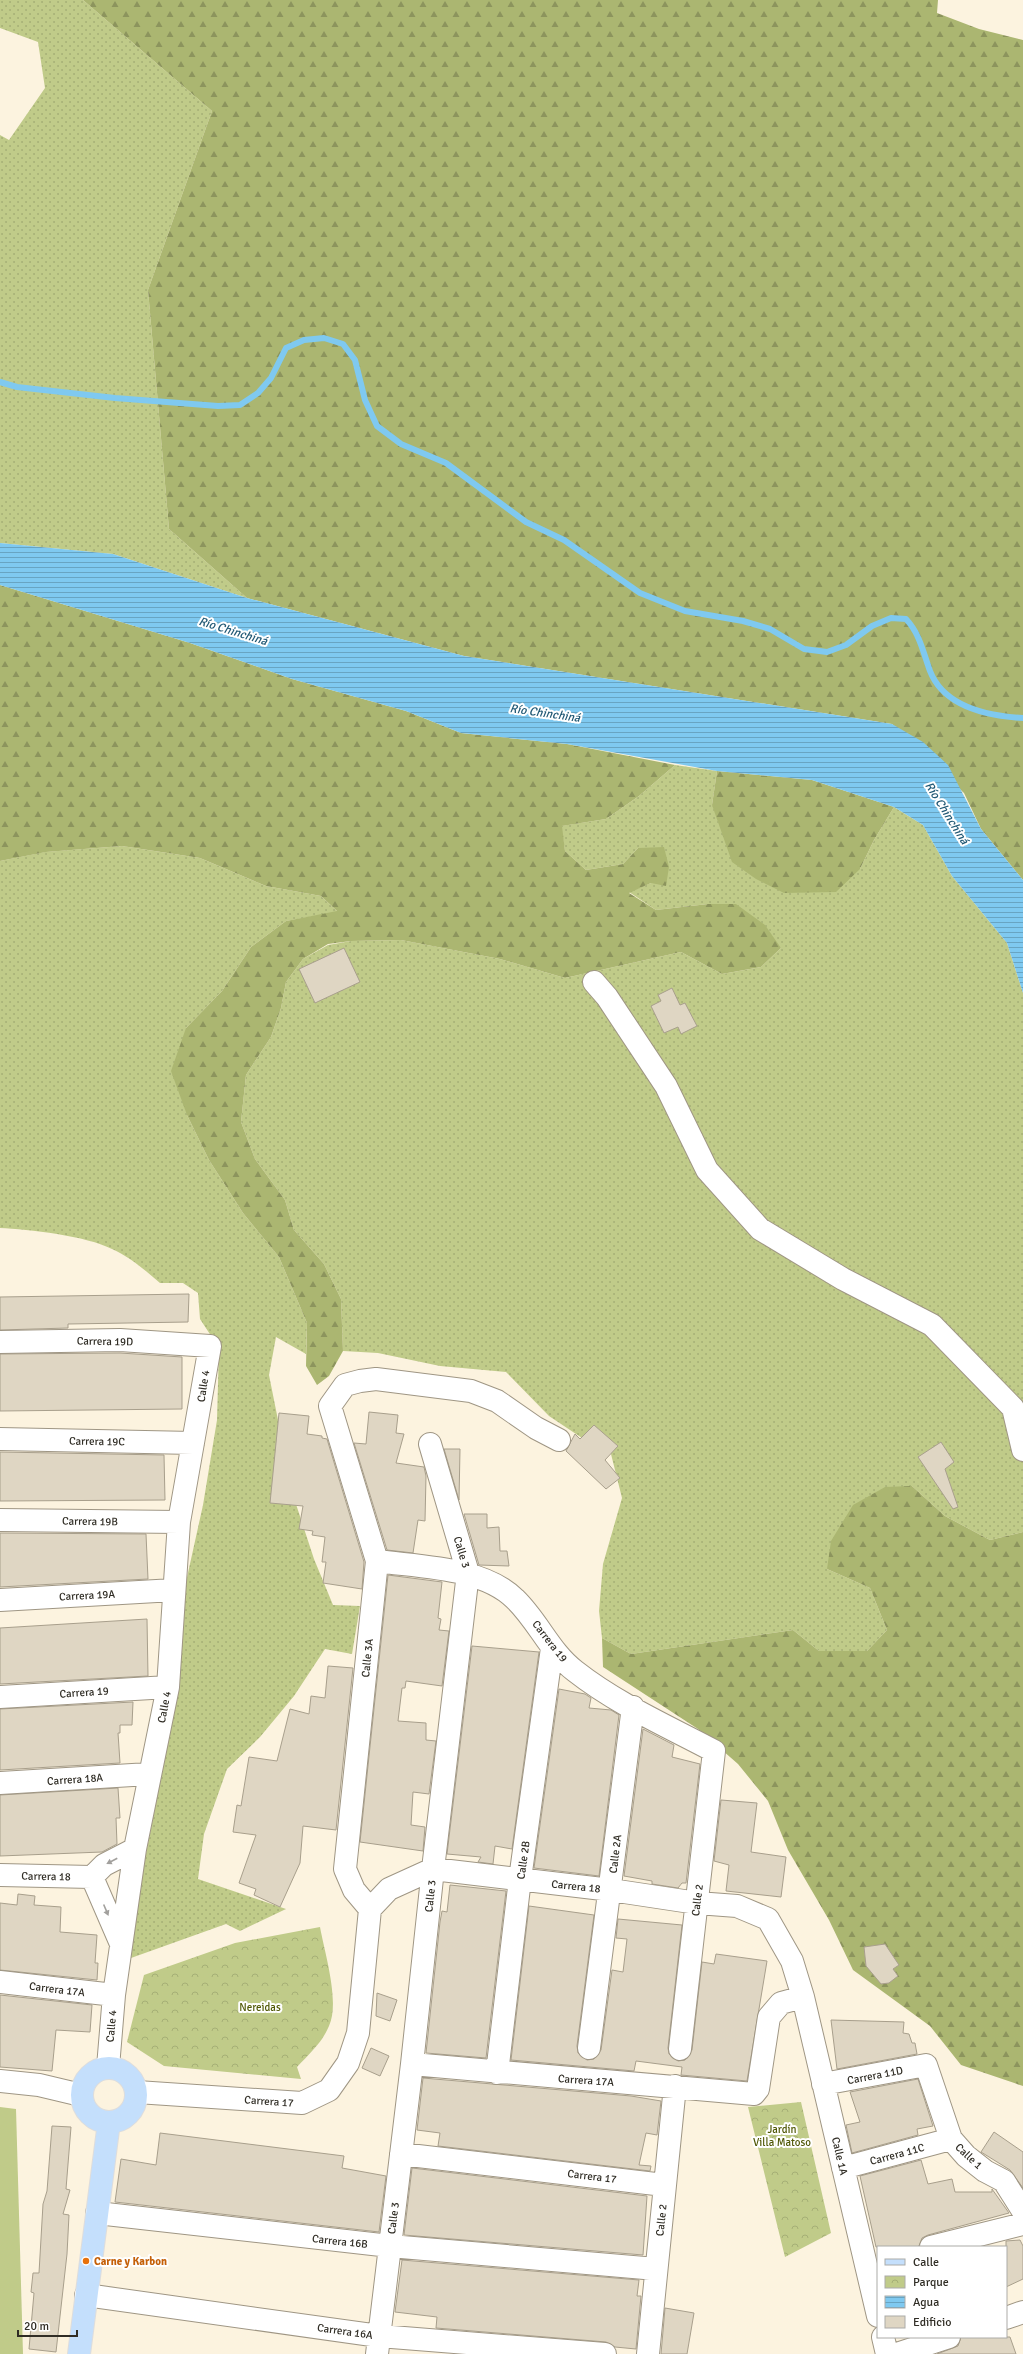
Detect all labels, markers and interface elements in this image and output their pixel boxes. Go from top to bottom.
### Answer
water label: Río Chinchiná [197,614,270,649]
water label: Río Chinchiná [509,701,582,726]
water label: Río Chinchiná [921,779,972,848]
street label: Carrera 19D [77,1335,133,1348]
street label: Calle 4 [195,1369,212,1403]
street label: Carrera 19C [69,1435,125,1448]
street label: Carrera 19B [62,1515,118,1528]
street label: Calle 3 [451,1535,472,1570]
street label: Carrera 19A [59,1588,116,1603]
street label: Carrera 19 [529,1618,570,1665]
street label: Calle 3A [359,1638,376,1678]
street label: Carrera 19 [59,1684,109,1701]
street label: Calle 4 [155,1690,174,1724]
street label: Carrera 18A [47,1771,104,1788]
street label: Calle 2A [607,1834,624,1874]
street label: Calle 2B [514,1840,533,1880]
one-way arrow [106,1858,118,1864]
street label: Carrera 18 [21,1870,71,1883]
street label: Carrera 18 [551,1877,601,1896]
street label: Calle 3 [422,1879,439,1913]
street label: Calle 2 [689,1883,706,1917]
one-way arrow [104,1905,110,1917]
street label: Carrera 17A [28,1980,86,1999]
park label: Nereidas [239,2001,281,2014]
street label: Calle 4 [104,2009,119,2043]
street label: Carrera 11D [846,2064,904,2087]
street label: Carrera 17A [558,2072,615,2089]
street label: Carrera 17 [244,2093,294,2110]
park label: Jardín Villa Matoso [753,2123,811,2149]
street label: Calle 1A [829,2136,850,2177]
street label: Carrera 11C [868,2141,926,2168]
street label: Calle 1 [952,2141,985,2172]
street label: Carrera 17 [567,2167,617,2186]
street label: Calle 3 [385,2201,402,2235]
street label: Calle 2 [653,2203,670,2237]
street label: Carrera 16B [311,2232,369,2251]
legend [877,2246,1007,2338]
place label: Carne y Karbon [94,2255,167,2268]
text: Calle [913,2255,939,2270]
marker: Carne y Karbon [81,2256,91,2266]
text: Parque [913,2275,949,2290]
text: Agua [913,2295,939,2310]
scale bar [18,2312,77,2338]
text: Edificio [913,2315,951,2330]
text: 20 m [24,2319,49,2334]
street label: Carrera 16A [316,2321,374,2342]

